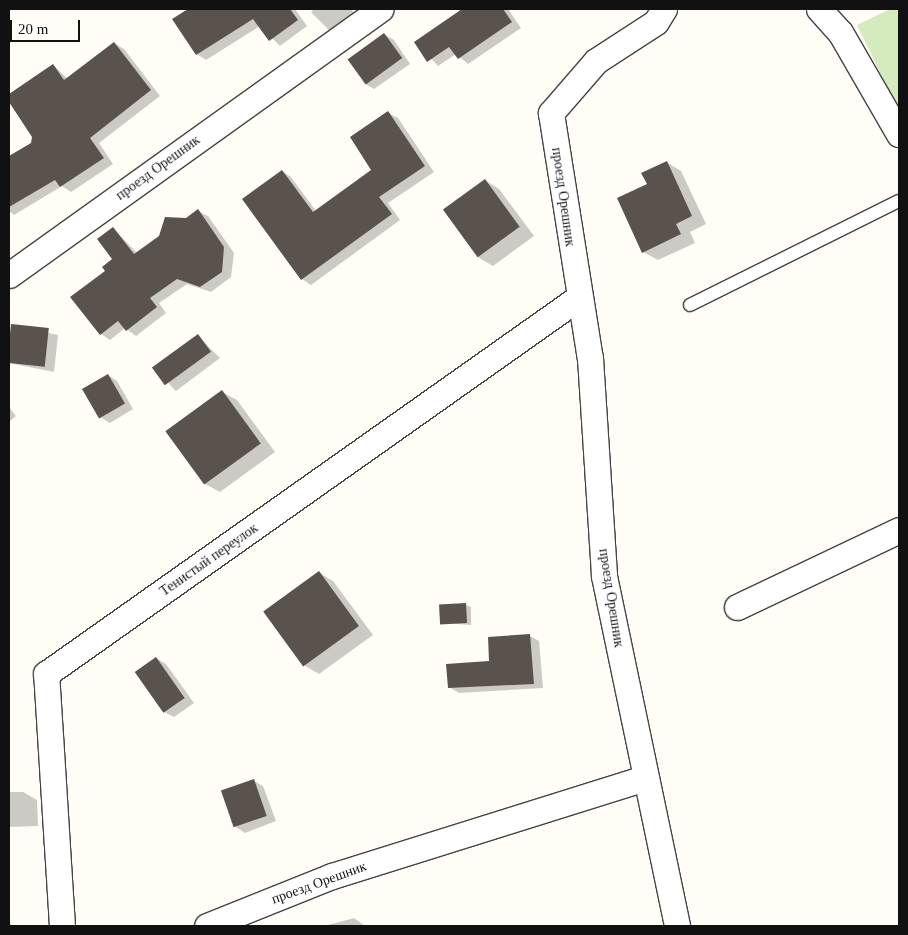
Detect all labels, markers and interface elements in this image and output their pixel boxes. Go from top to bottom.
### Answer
scale bar [12,10,82,42]
text: 20 m [18,21,48,37]
street label: проезд Орешник [113,132,203,204]
street label: проезд Орешник [548,146,578,248]
street label: Тенистый переулок [157,520,261,600]
street label: проезд Орешник [595,547,627,649]
street label: проезд Орешник [269,858,369,908]

